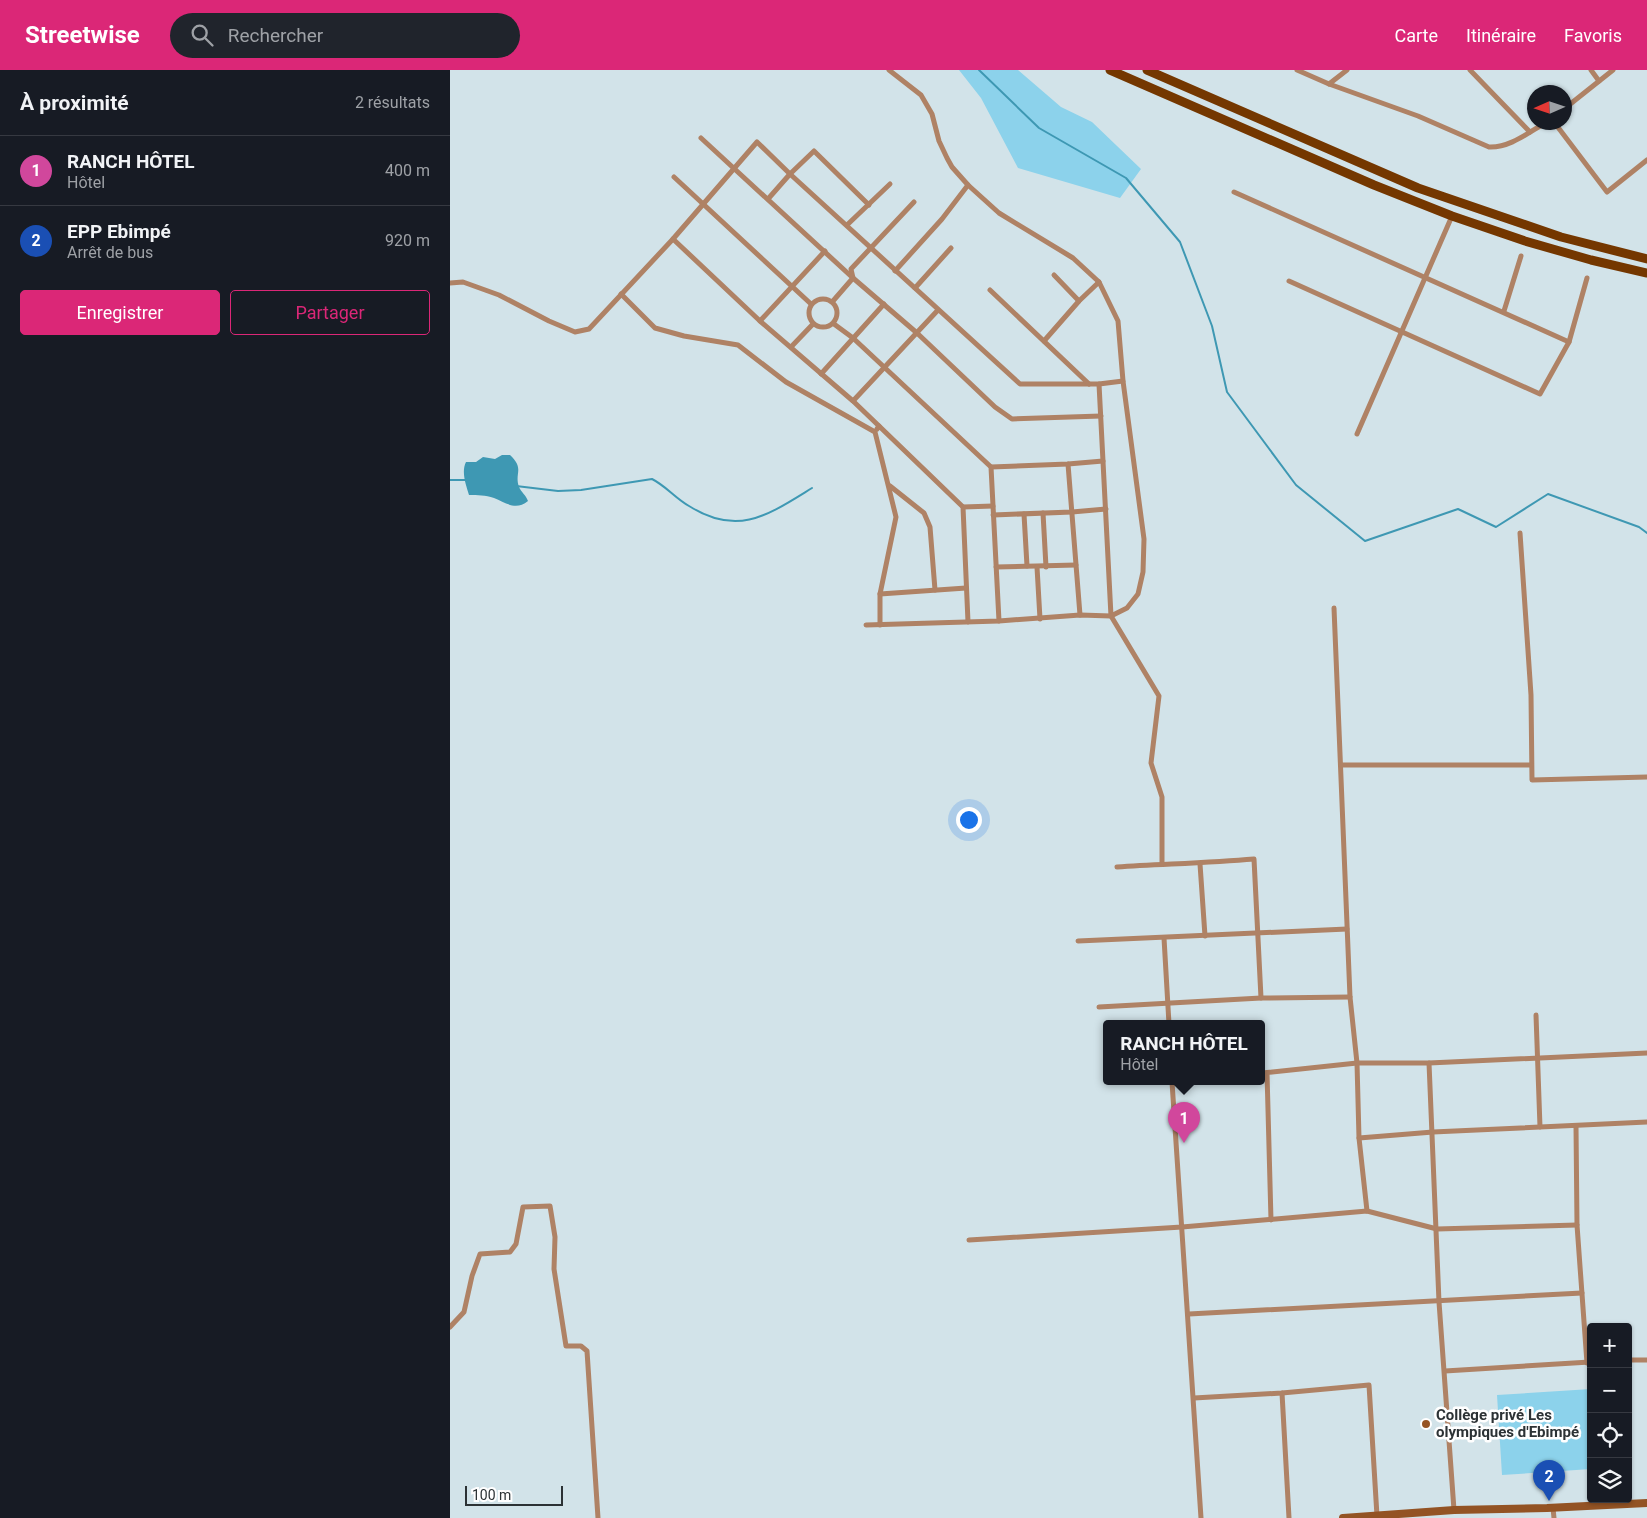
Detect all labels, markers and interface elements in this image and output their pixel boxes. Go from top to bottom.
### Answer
search box [170,13,520,58]
text: Streetwise [25,21,140,49]
icon: search [188,21,216,49]
text: Rechercher [228,24,323,47]
text: Carte [1395,25,1438,46]
text: Itinéraire [1466,25,1536,46]
text: Favoris [1564,25,1622,46]
north arrow [1527,85,1572,130]
text: À proximité [20,91,129,115]
text: 2 résultats [355,93,430,112]
text: RANCH HÔTEL [67,150,195,173]
text: 1 [31,161,41,180]
text: 400 m [385,161,430,180]
text: Hôtel [67,173,105,192]
text: EPP Ebimpé [67,220,171,243]
text: 2 [31,231,41,250]
text: 920 m [385,231,430,250]
text: Arrêt de bus [67,243,153,262]
button: Enregistrer [20,290,220,335]
button: Partager [230,290,430,335]
your location [956,807,982,833]
popup [1103,1020,1265,1085]
text: RANCH HÔTEL [1120,1032,1248,1055]
text: Hôtel [1120,1055,1158,1074]
pin: 1 [1168,1102,1200,1143]
map controls [1587,1323,1632,1503]
button: + [1587,1323,1632,1368]
button: − [1587,1368,1632,1413]
place label: Collège privé Les olympiques d'Ebimpé [1436,1406,1579,1441]
button: locate [1587,1413,1632,1458]
marker: Collège privé Les olympiques d'Ebimpé [1420,1418,1432,1430]
button: layers [1587,1458,1632,1503]
pin: 2 [1533,1460,1565,1501]
scale bar [465,1483,562,1506]
text: 100 m [472,1487,511,1503]

